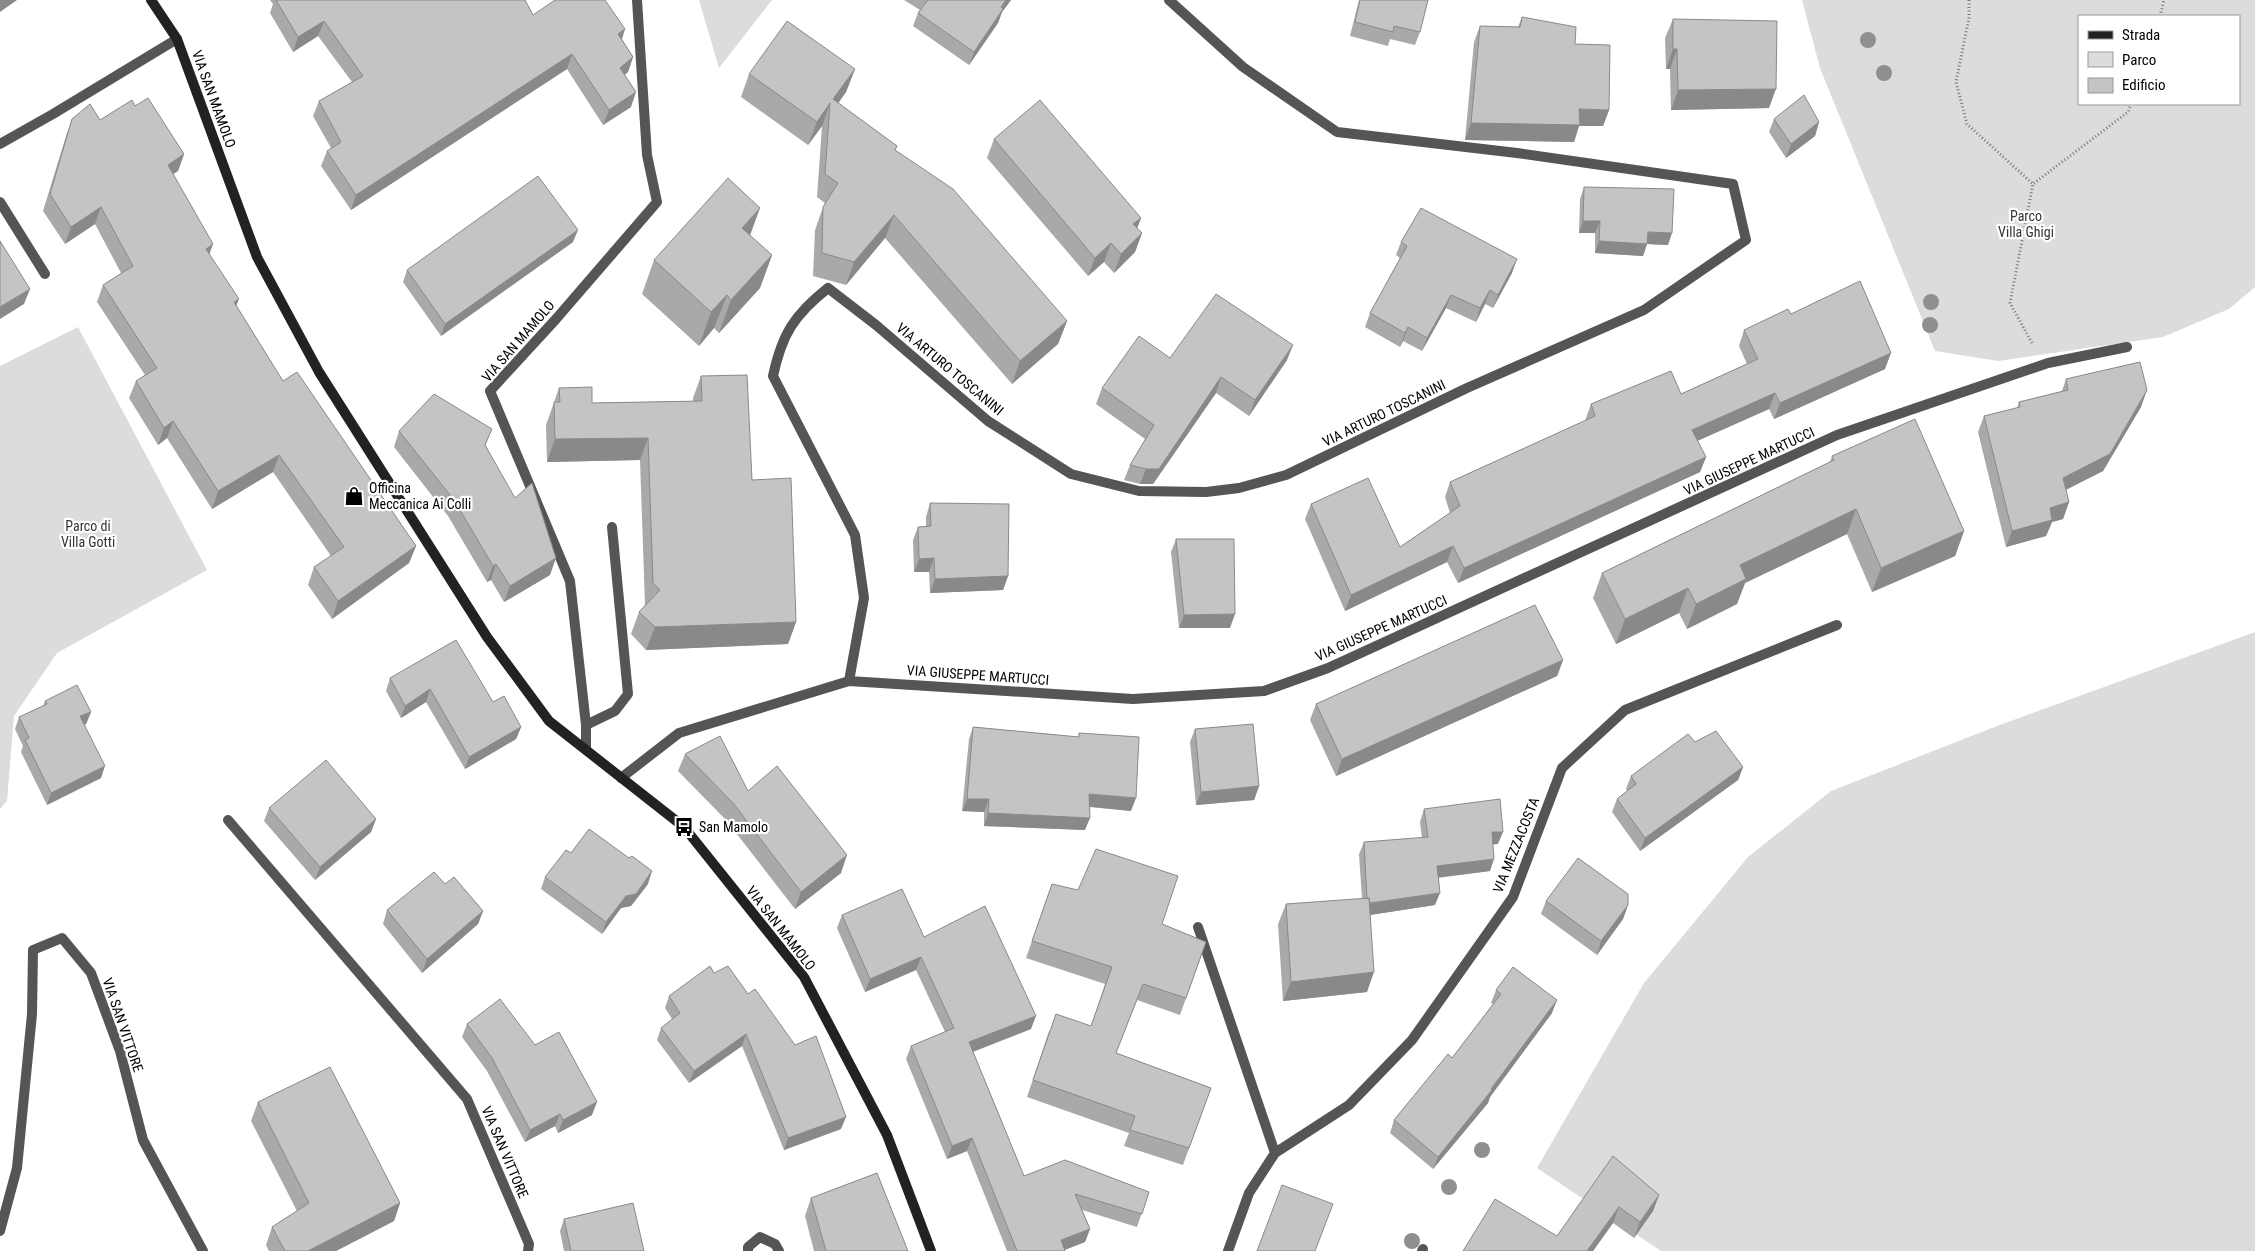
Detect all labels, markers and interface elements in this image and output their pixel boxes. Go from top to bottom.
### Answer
legend [2078,15,2240,105]
text: Strada [2122,26,2160,44]
street label: VIA SAN MAMOLO [189,48,239,150]
text: Parco [2122,51,2156,69]
text: Edificio [2122,76,2165,94]
park label: Parco Villa Ghigi [1998,208,2054,240]
street label: VIA SAN MAMOLO [478,297,558,385]
street label: VIA ARTURO TOSCANINI [893,320,1007,418]
street label: VIA ARTURO TOSCANINI [1320,376,1448,450]
street label: VIA GIUSEPPE MARTUCCI [1681,424,1817,498]
place label: Officina Meccanica Ai Colli [369,480,471,512]
shop icon: Officina Meccanica Ai Colli [343,485,365,507]
park label: Parco di Villa Gotti [61,518,115,550]
street label: VIA GIUSEPPE MARTUCCI [1313,592,1449,664]
street label: VIA GIUSEPPE MARTUCCI [906,662,1050,688]
street label: VIA MEZZACOSTA [1490,795,1542,895]
bus stop icon: San Mamolo [673,816,695,838]
place label: San Mamolo [699,819,768,835]
street label: VIA SAN MAMOLO [743,883,819,973]
street label: VIA SAN VITTORE [99,976,147,1074]
street label: VIA SAN VITTORE [478,1104,532,1200]

